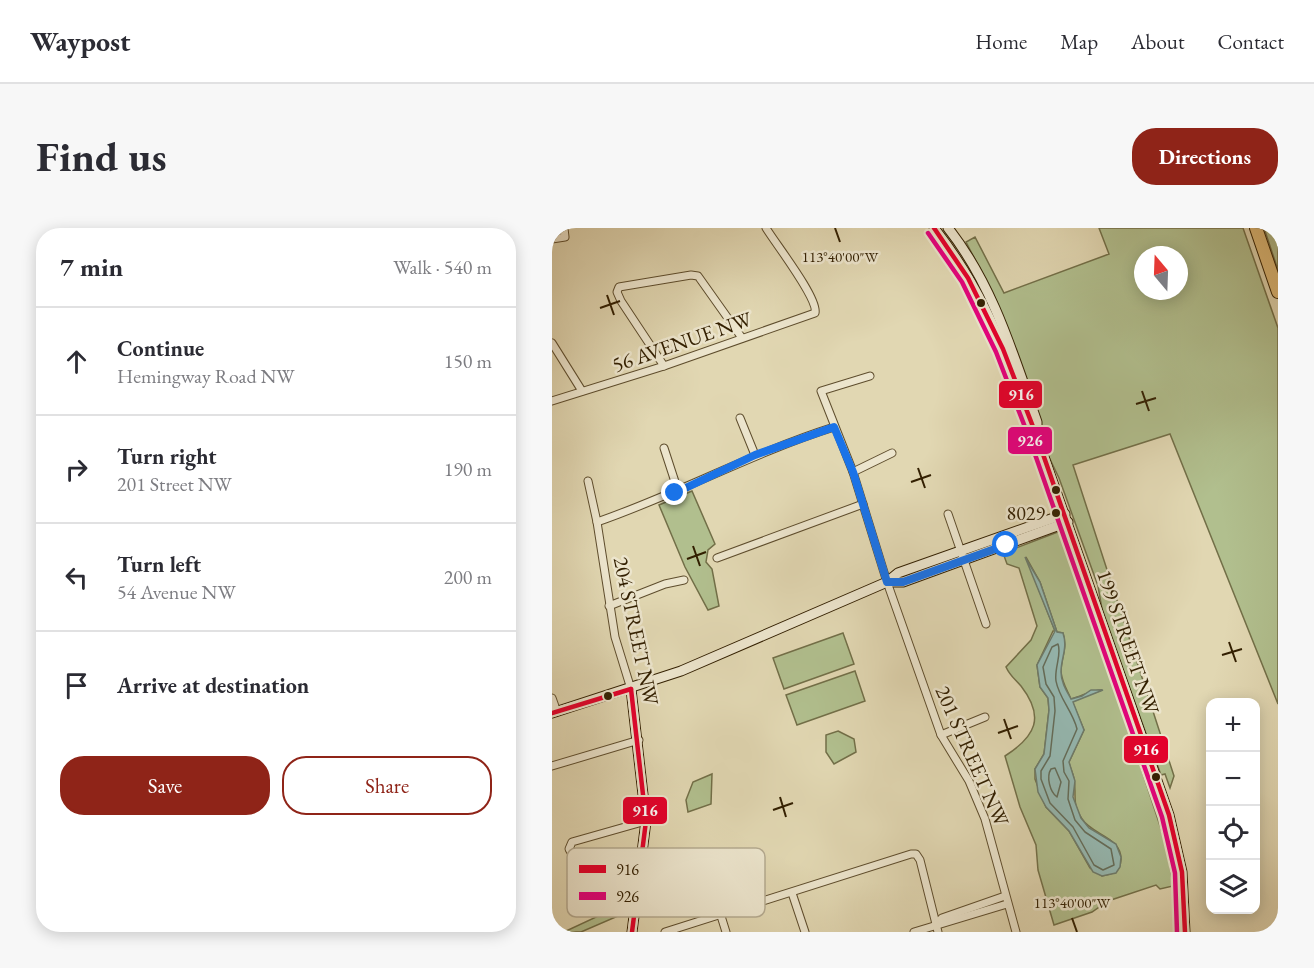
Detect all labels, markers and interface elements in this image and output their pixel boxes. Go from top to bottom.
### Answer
text: Waypost [30,23,131,59]
text: Home [975,28,1027,55]
text: Map [1060,28,1098,55]
text: About [1131,28,1184,55]
text: Contact [1217,28,1284,55]
button: Directions [1132,128,1278,185]
text: Find us [36,129,167,184]
north arrow [1134,246,1188,300]
text: 113°40'00"W [802,247,878,266]
text: 7 min [60,250,123,284]
text: Walk · 540 m [393,254,492,280]
unlabelled marker [975,297,987,309]
street label: 56 AVENUE NW [608,305,756,378]
text: Continue [117,334,204,363]
icon: ahead [60,345,93,378]
text: 150 m [444,348,492,374]
text: Hemingway Road NW [117,363,295,389]
line badge: 916 [998,380,1043,409]
text: 916 [1008,384,1034,405]
line badge: 926 [1007,426,1053,455]
text: 926 [1017,430,1043,451]
text: Turn right [117,442,216,471]
icon: right [60,453,93,486]
text: 190 m [444,456,492,482]
text: 201 Street NW [117,471,232,497]
route end [661,479,687,505]
unlabelled marker [1050,484,1062,496]
place label: 8029 [1007,500,1045,526]
marker: 8029 [1050,507,1062,519]
route start [992,531,1018,557]
text: Turn left [117,550,201,579]
street label: 204 STREET NW [608,554,666,708]
icon: left [60,561,93,594]
text: 200 m [444,564,492,590]
street label: 199 STREET NW [1091,566,1166,718]
text: 54 Avenue NW [117,579,236,605]
icon: arrive [60,669,93,702]
text: Arrive at destination [117,671,309,700]
street label: 201 STREET NW [929,681,1016,831]
unlabelled marker [602,690,614,702]
map controls [1206,698,1260,914]
button: + [1206,698,1260,752]
line badge: 916 [1123,735,1169,764]
text: 916 [1133,739,1159,760]
button: − [1206,752,1260,806]
button: Save [60,756,270,815]
button: Share [282,756,492,815]
unlabelled marker [1150,771,1162,783]
line badge: 916 [622,796,668,825]
text: 916 [632,800,658,821]
button: locate [1206,806,1260,860]
legend [567,848,765,917]
text: 916 [616,859,639,880]
button: layers [1206,860,1260,914]
text: 926 [616,886,639,907]
text: 113°40'00"W [1034,893,1110,912]

